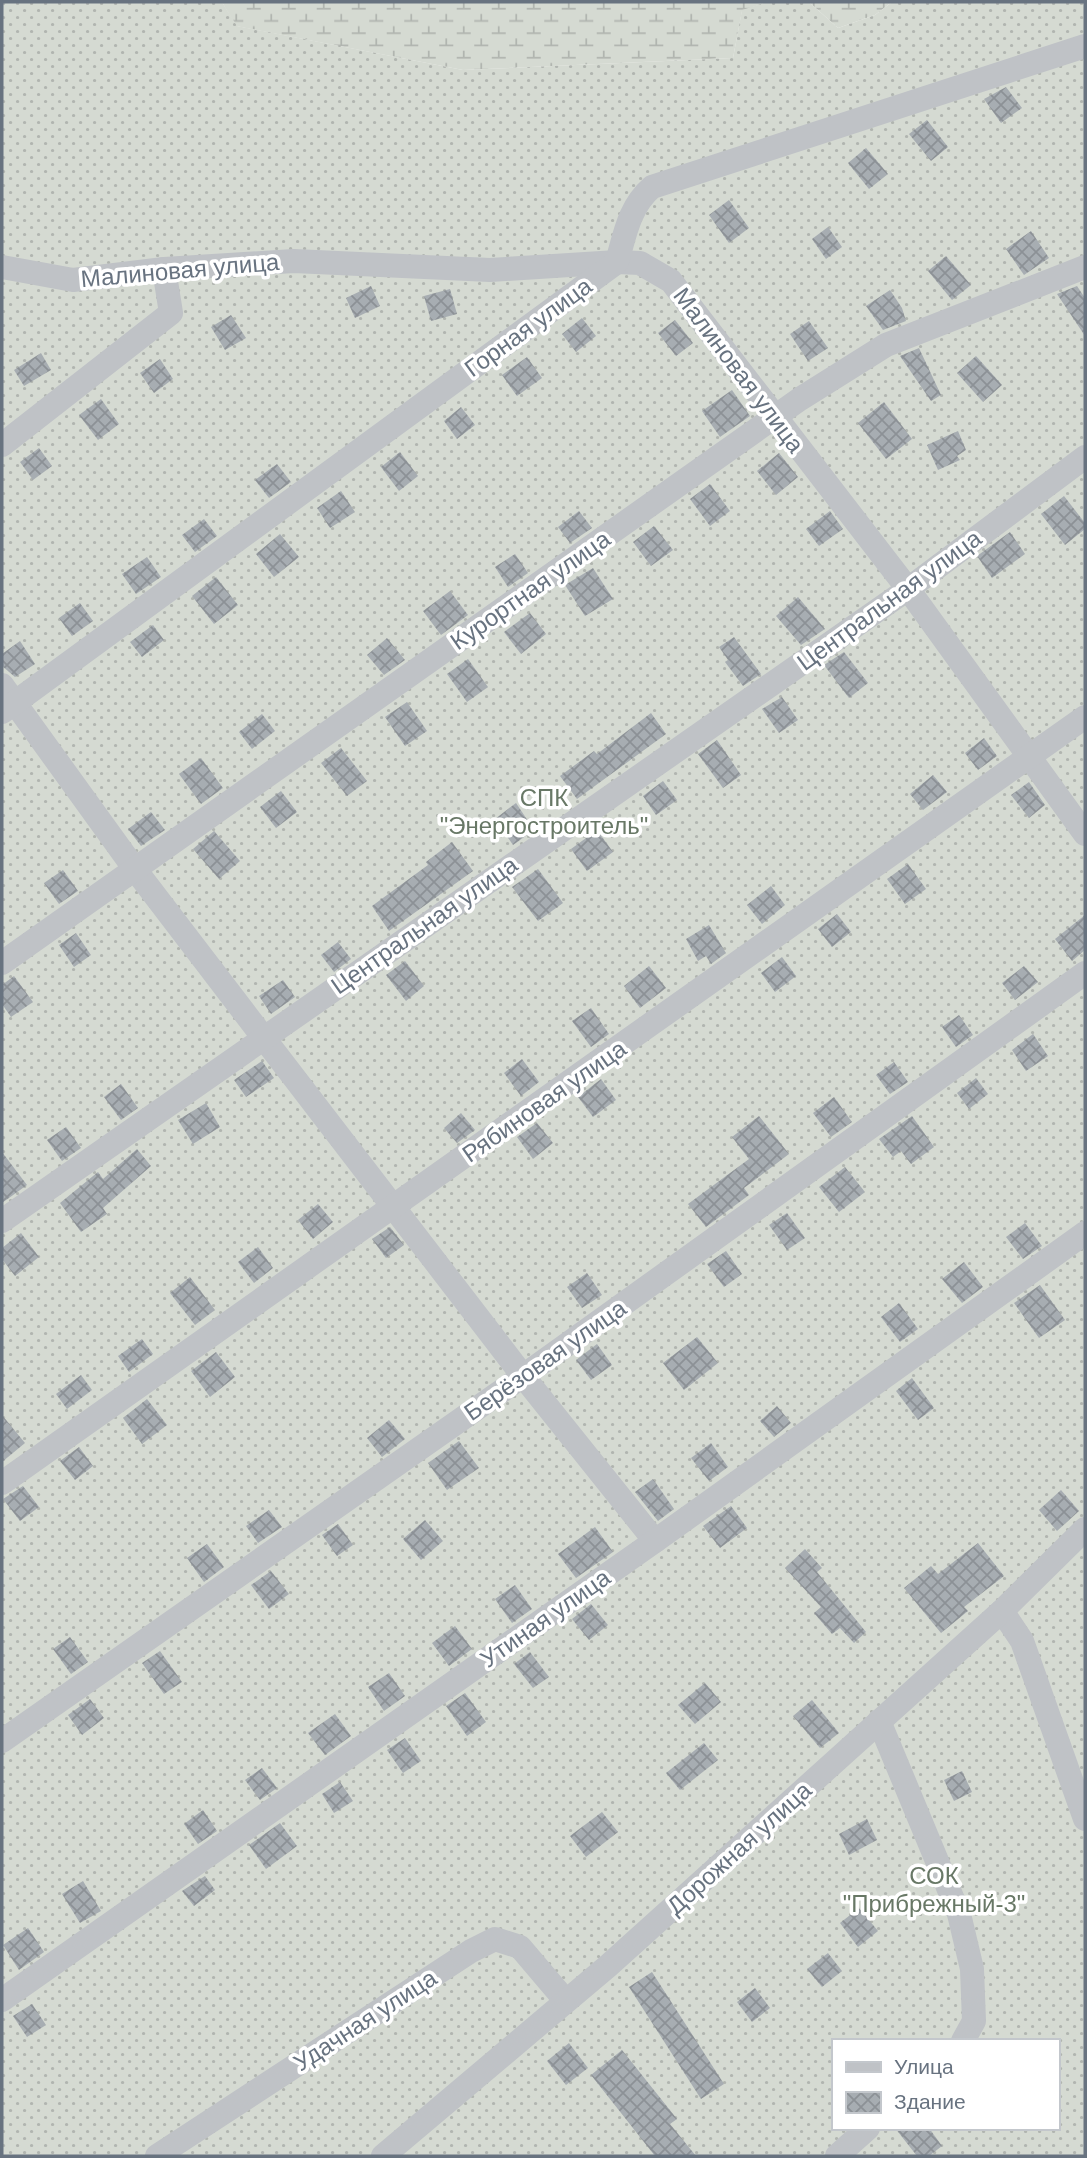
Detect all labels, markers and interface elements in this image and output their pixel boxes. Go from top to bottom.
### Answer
street label: Малиновая улица [80,248,281,292]
street label: Горная улица [459,272,597,382]
street label: Малиновая улица [668,282,810,458]
street label: Центральная улица [792,524,987,676]
street label: Курортная улица [445,525,615,655]
park label: СПК "Энергостроитель" [440,784,648,839]
street label: Центральная улица [326,850,523,999]
street label: Рябиновая улица [457,1034,631,1168]
street label: Берёзовая улица [459,1294,632,1426]
street label: Утиная улица [475,1563,615,1673]
street label: Дорожная улица [661,1776,817,1920]
park label: СОК "Прибрежный-3" [843,1862,1025,1917]
street label: Удачная улица [288,1963,442,2076]
legend [832,2039,1059,2130]
text: Улица [894,2055,954,2078]
text: Здание [894,2090,966,2113]

